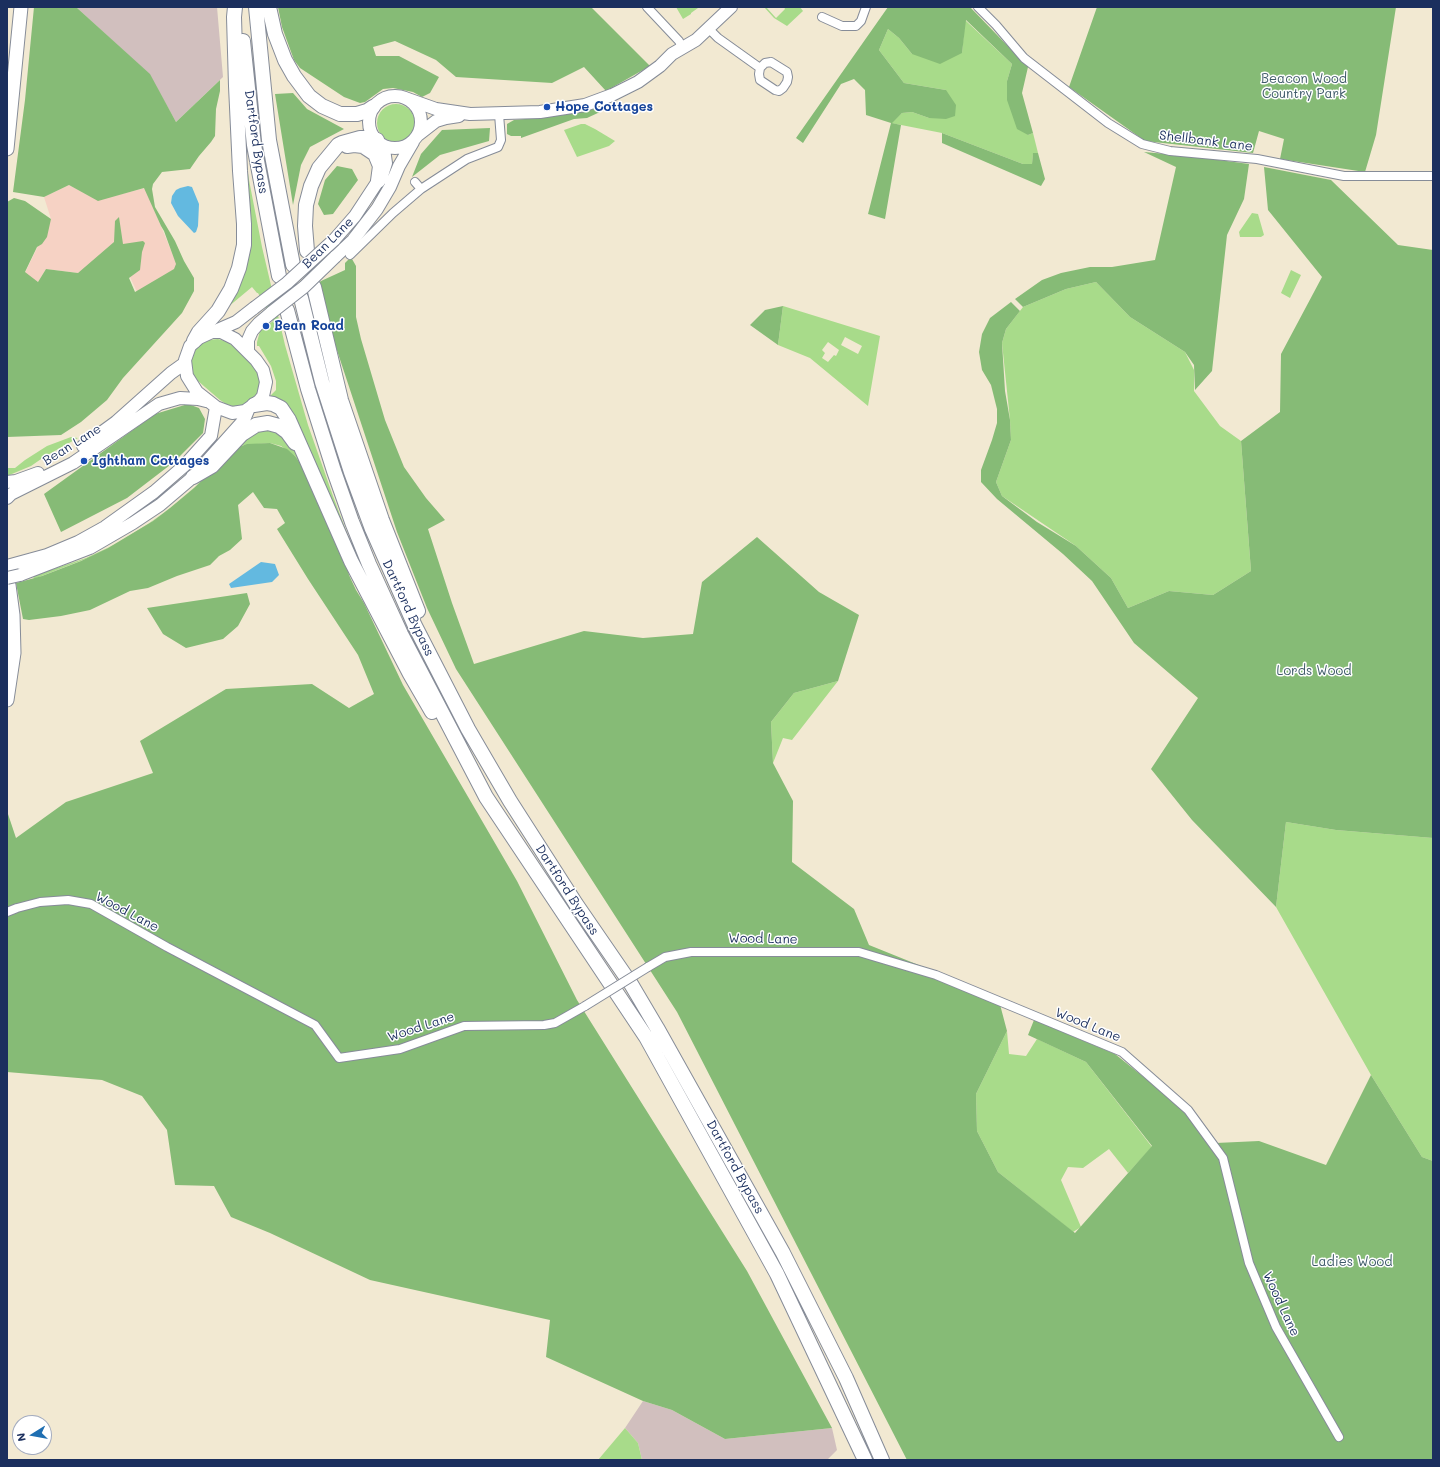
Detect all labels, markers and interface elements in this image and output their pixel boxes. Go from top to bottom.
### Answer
park label: Beacon Wood Country Park [1261,71,1347,102]
street label: Dartford Bypass [241,89,271,195]
place label: Hope Cottages [555,99,653,115]
marker: Hope Cottages [542,102,552,112]
street label: Shellbank Lane [1158,128,1254,154]
street label: Bean Lane [299,214,357,272]
place label: Bean Road [274,318,344,334]
marker: Bean Road [261,321,271,331]
street label: Bean Lane [40,421,104,469]
place label: Ightham Cottages [92,453,209,469]
marker: Ightham Cottages [79,456,89,466]
street label: Dartford Bypass [379,557,437,659]
park label: Lords Wood [1277,663,1351,679]
street label: Dartford Bypass [532,842,602,938]
street label: Wood Lane [93,889,161,935]
street label: Wood Lane [728,931,798,947]
street label: Wood Lane [1053,1005,1123,1045]
street label: Wood Lane [386,1009,456,1045]
street label: Dartford Bypass [703,1117,767,1217]
park label: Ladies Wood [1312,1254,1392,1270]
street label: Wood Lane [1259,1269,1303,1339]
north arrow [12,1415,52,1455]
text: N [13,1432,29,1443]

